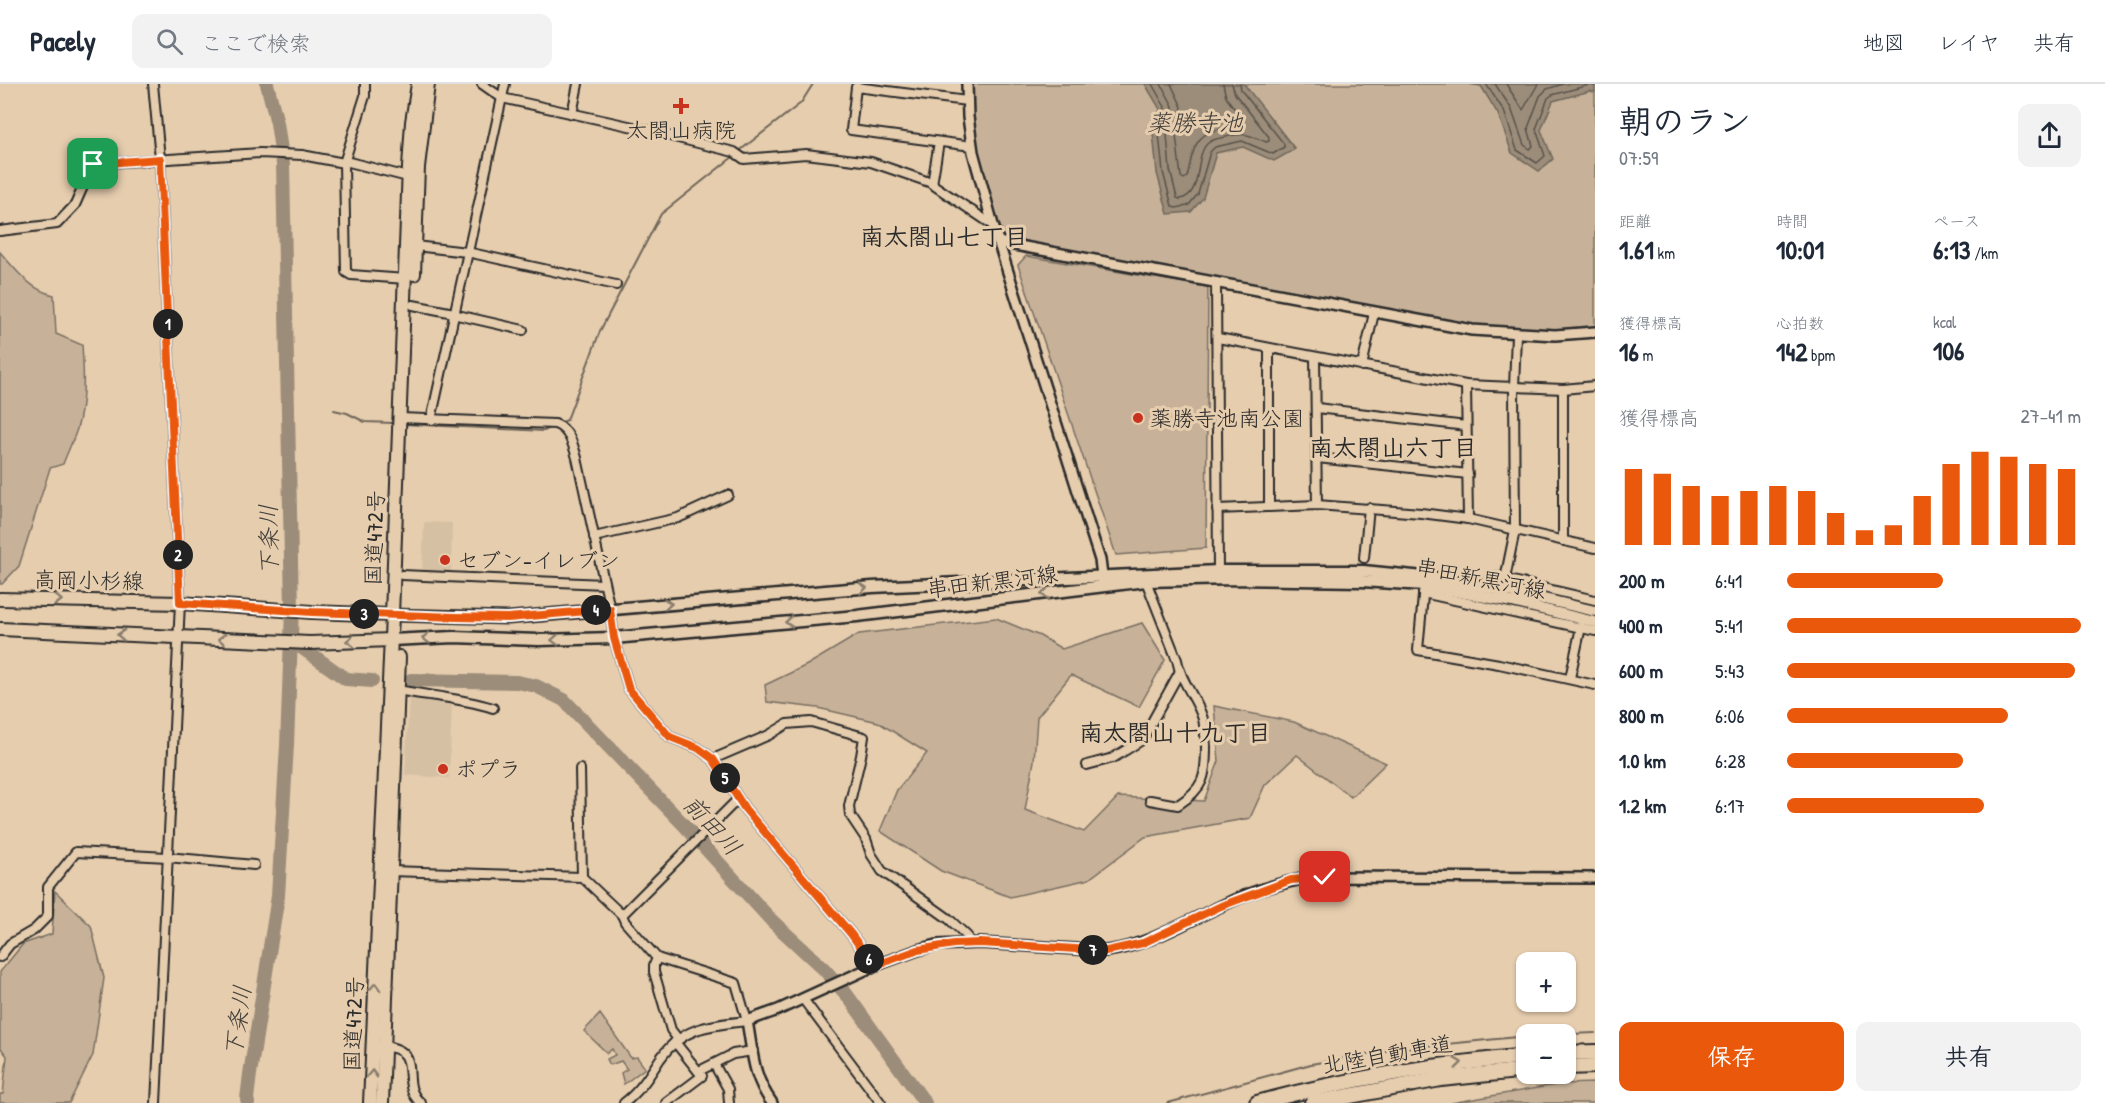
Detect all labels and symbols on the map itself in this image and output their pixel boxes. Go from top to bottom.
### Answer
marker: 太閤山病院 [672,97,690,115]
water label: 薬勝寺池 [1147,106,1244,138]
place label: 太閤山病院 [626,115,736,145]
pin [67,138,118,189]
district label: 南太閤山七丁目 [860,220,1028,252]
pin: 1 [153,309,183,339]
place label: 薬勝寺池南公園 [1150,403,1304,433]
marker: 薬勝寺池南公園 [1131,411,1145,425]
district label: 南太閤山六丁目 [1309,431,1477,463]
street label: 国道472号 [357,490,391,586]
water label: 下条川 [251,504,285,576]
pin: 2 [163,540,193,570]
place label: セブン-イレブン [457,545,620,575]
street label: 串田新黒河線 [1413,551,1549,605]
marker: セブン-イレブン [438,553,452,567]
street label: 串田新黒河線 [925,558,1059,604]
street label: 高岡小杉線 [34,564,144,596]
one-way arrow [858,582,867,595]
one-way arrow [1040,587,1050,599]
one-way arrow [54,594,63,606]
pin: 4 [581,595,611,625]
one-way arrow [664,598,673,611]
pin: 3 [349,599,379,629]
one-way arrow [784,616,793,629]
one-way arrow [116,628,125,641]
one-way arrow [422,632,431,644]
one-way arrow [217,633,226,646]
one-way arrow [551,633,560,646]
one-way arrow [346,635,355,648]
district label: 南太閤山十九丁目 [1079,716,1271,748]
place label: ポプラ [455,754,521,784]
marker: ポプラ [436,762,450,776]
pin: 5 [710,763,740,793]
water label: 前田川 [677,788,749,862]
pin [1299,851,1350,902]
pin: 7 [1078,935,1108,965]
pin: 6 [854,944,884,974]
street label: 国道472号 [336,976,370,1072]
water label: 下条川 [216,983,258,1059]
one-way arrow [369,983,382,992]
street label: 北陸自動車道 [1319,1028,1455,1080]
one-way arrow [1453,1057,1462,1070]
one-way arrow [365,1070,378,1079]

